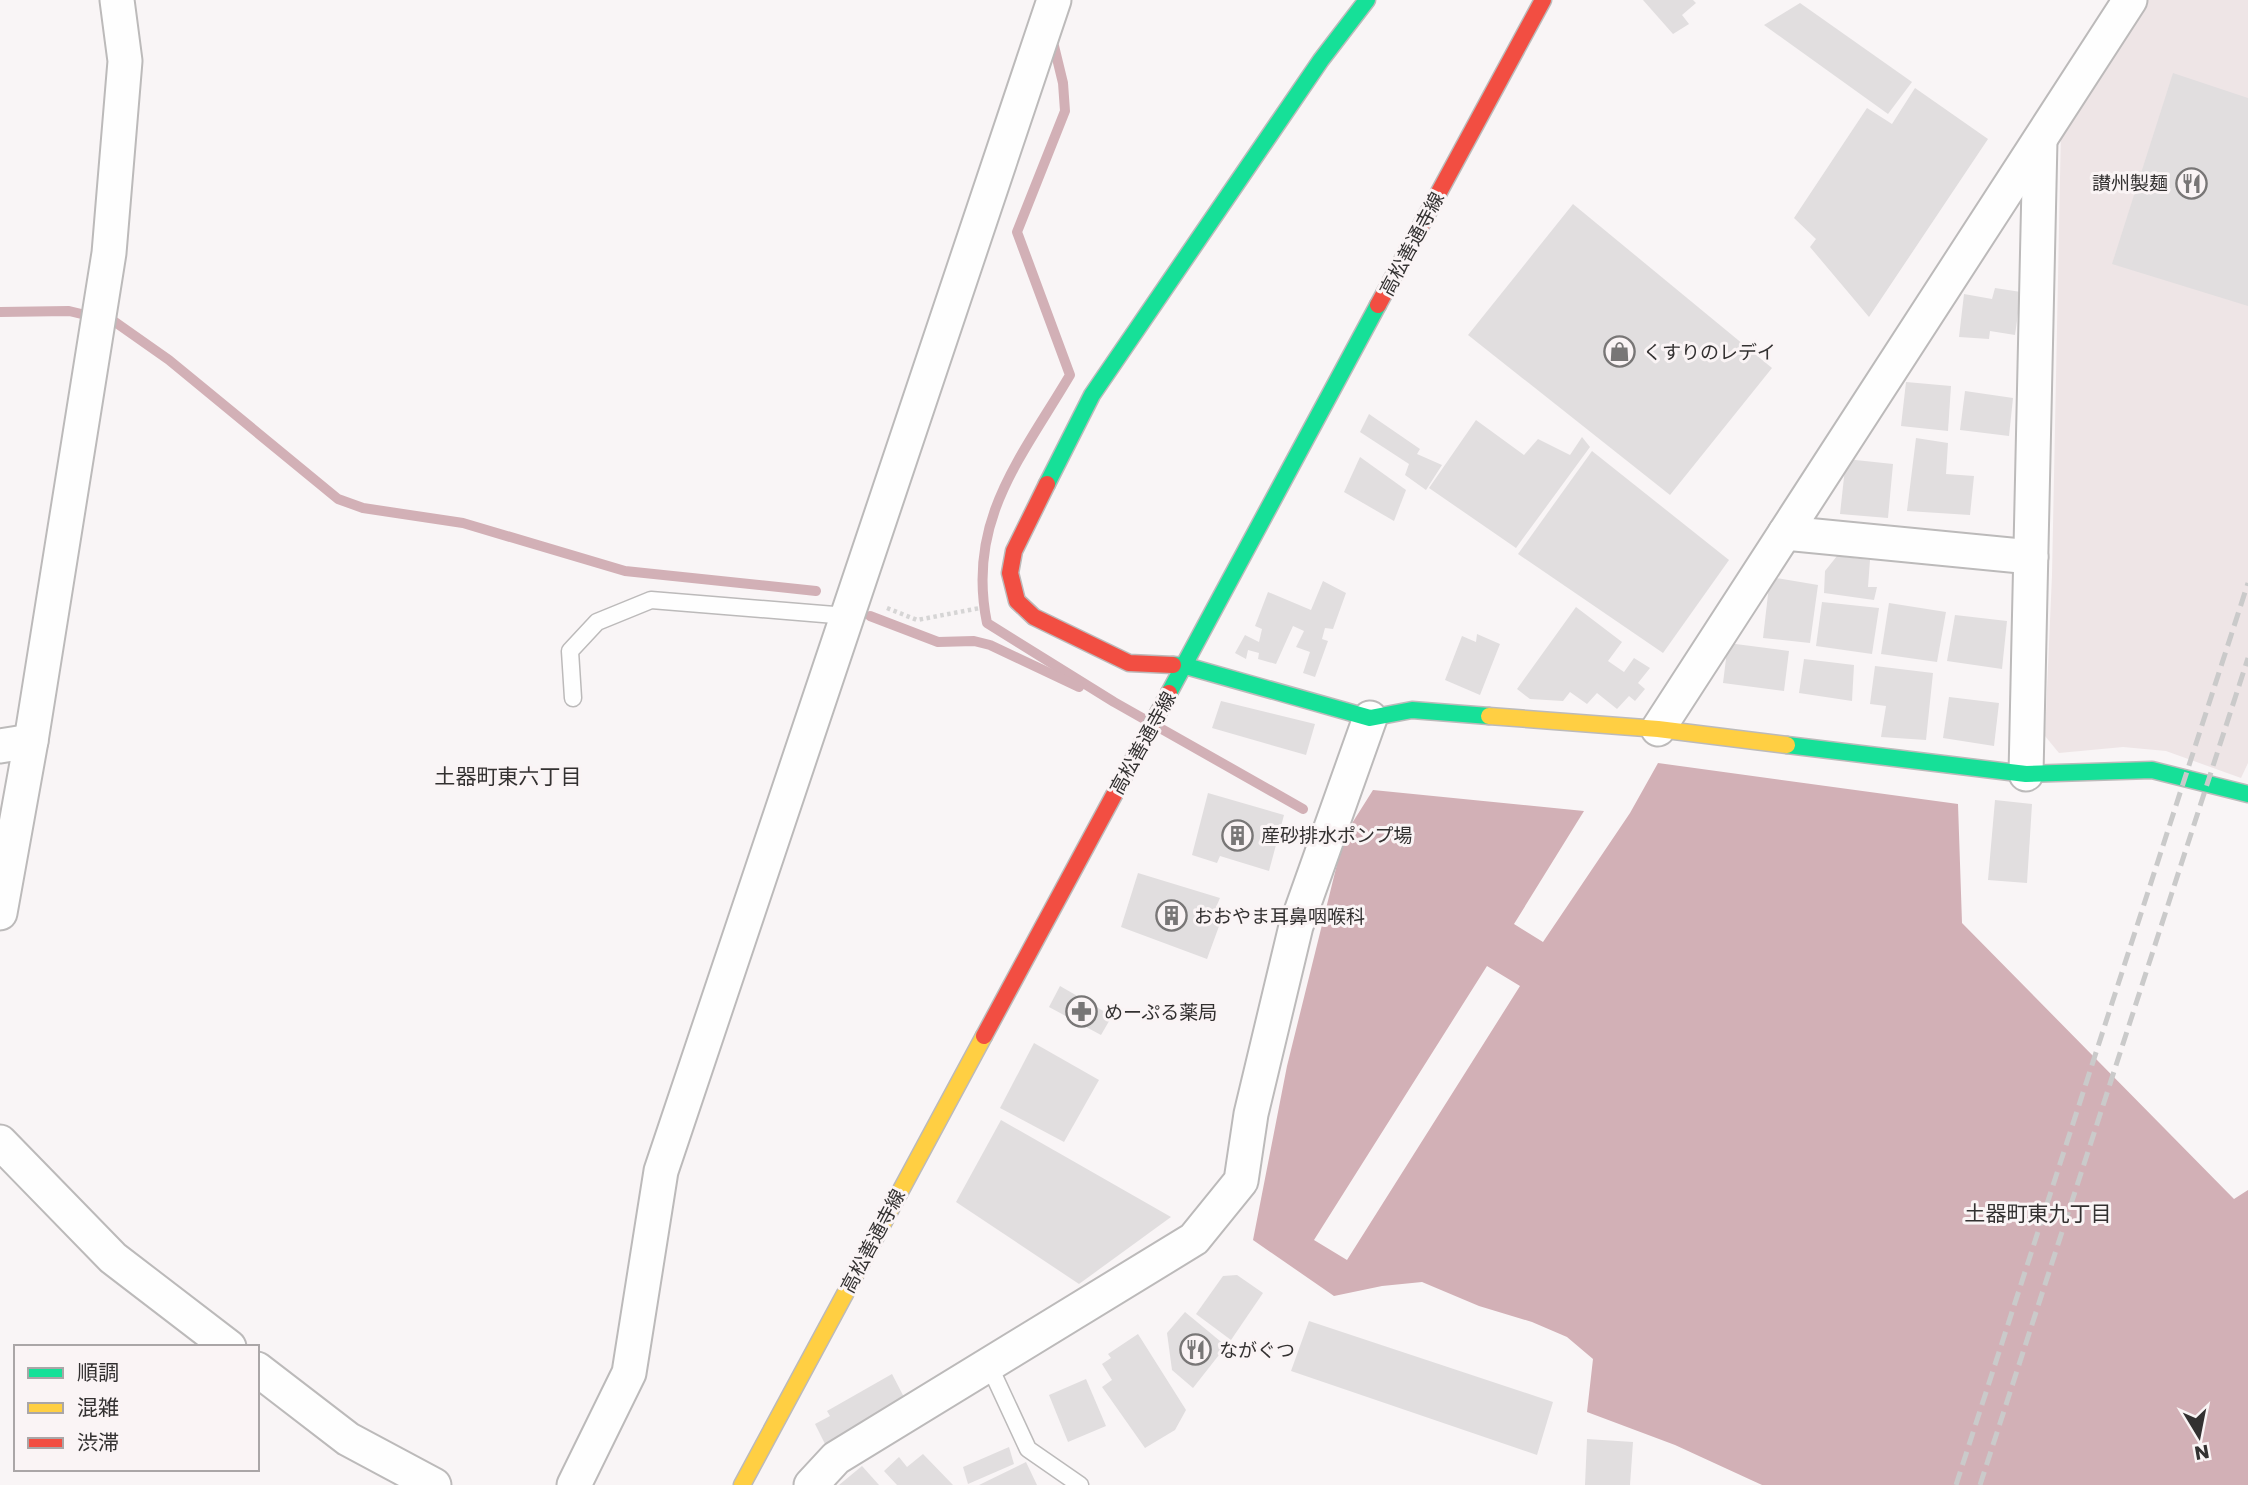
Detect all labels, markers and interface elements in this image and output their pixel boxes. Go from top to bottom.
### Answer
restaurant icon: 讃州製麺 [2174,166,2208,200]
place label: 讃州製麺 [2092,170,2168,197]
street label: 高松善通寺線 [1373,187,1451,301]
shop icon: くすりのレデイ [1603,335,1637,369]
place label: くすりのレデイ [1643,339,1776,366]
street label: 高松善通寺線 [1104,687,1182,799]
district label: 土器町東六丁目 [435,762,582,791]
building icon: 産砂排水ポンプ場 [1221,818,1255,852]
place label: 産砂排水ポンプ場 [1261,822,1412,849]
building icon: おおやま耳鼻咽喉科 [1154,899,1188,933]
place label: おおやま耳鼻咽喉科 [1194,903,1365,930]
pharmacy icon: めーぷる薬局 [1064,995,1098,1029]
place label: めーぷる薬局 [1104,999,1217,1026]
street label: 高松善通寺線 [834,1184,912,1298]
district label: 土器町東九丁目 [1965,1199,2112,1228]
restaurant icon: ながぐつ [1179,1333,1213,1367]
place label: ながぐつ [1219,1337,1295,1364]
legend [14,1345,259,1471]
text: 順調 [77,1358,119,1387]
text: 混雑 [77,1393,119,1422]
north arrow [2164,1401,2234,1471]
text: 渋滞 [77,1428,119,1457]
text: N [2192,1438,2211,1467]

